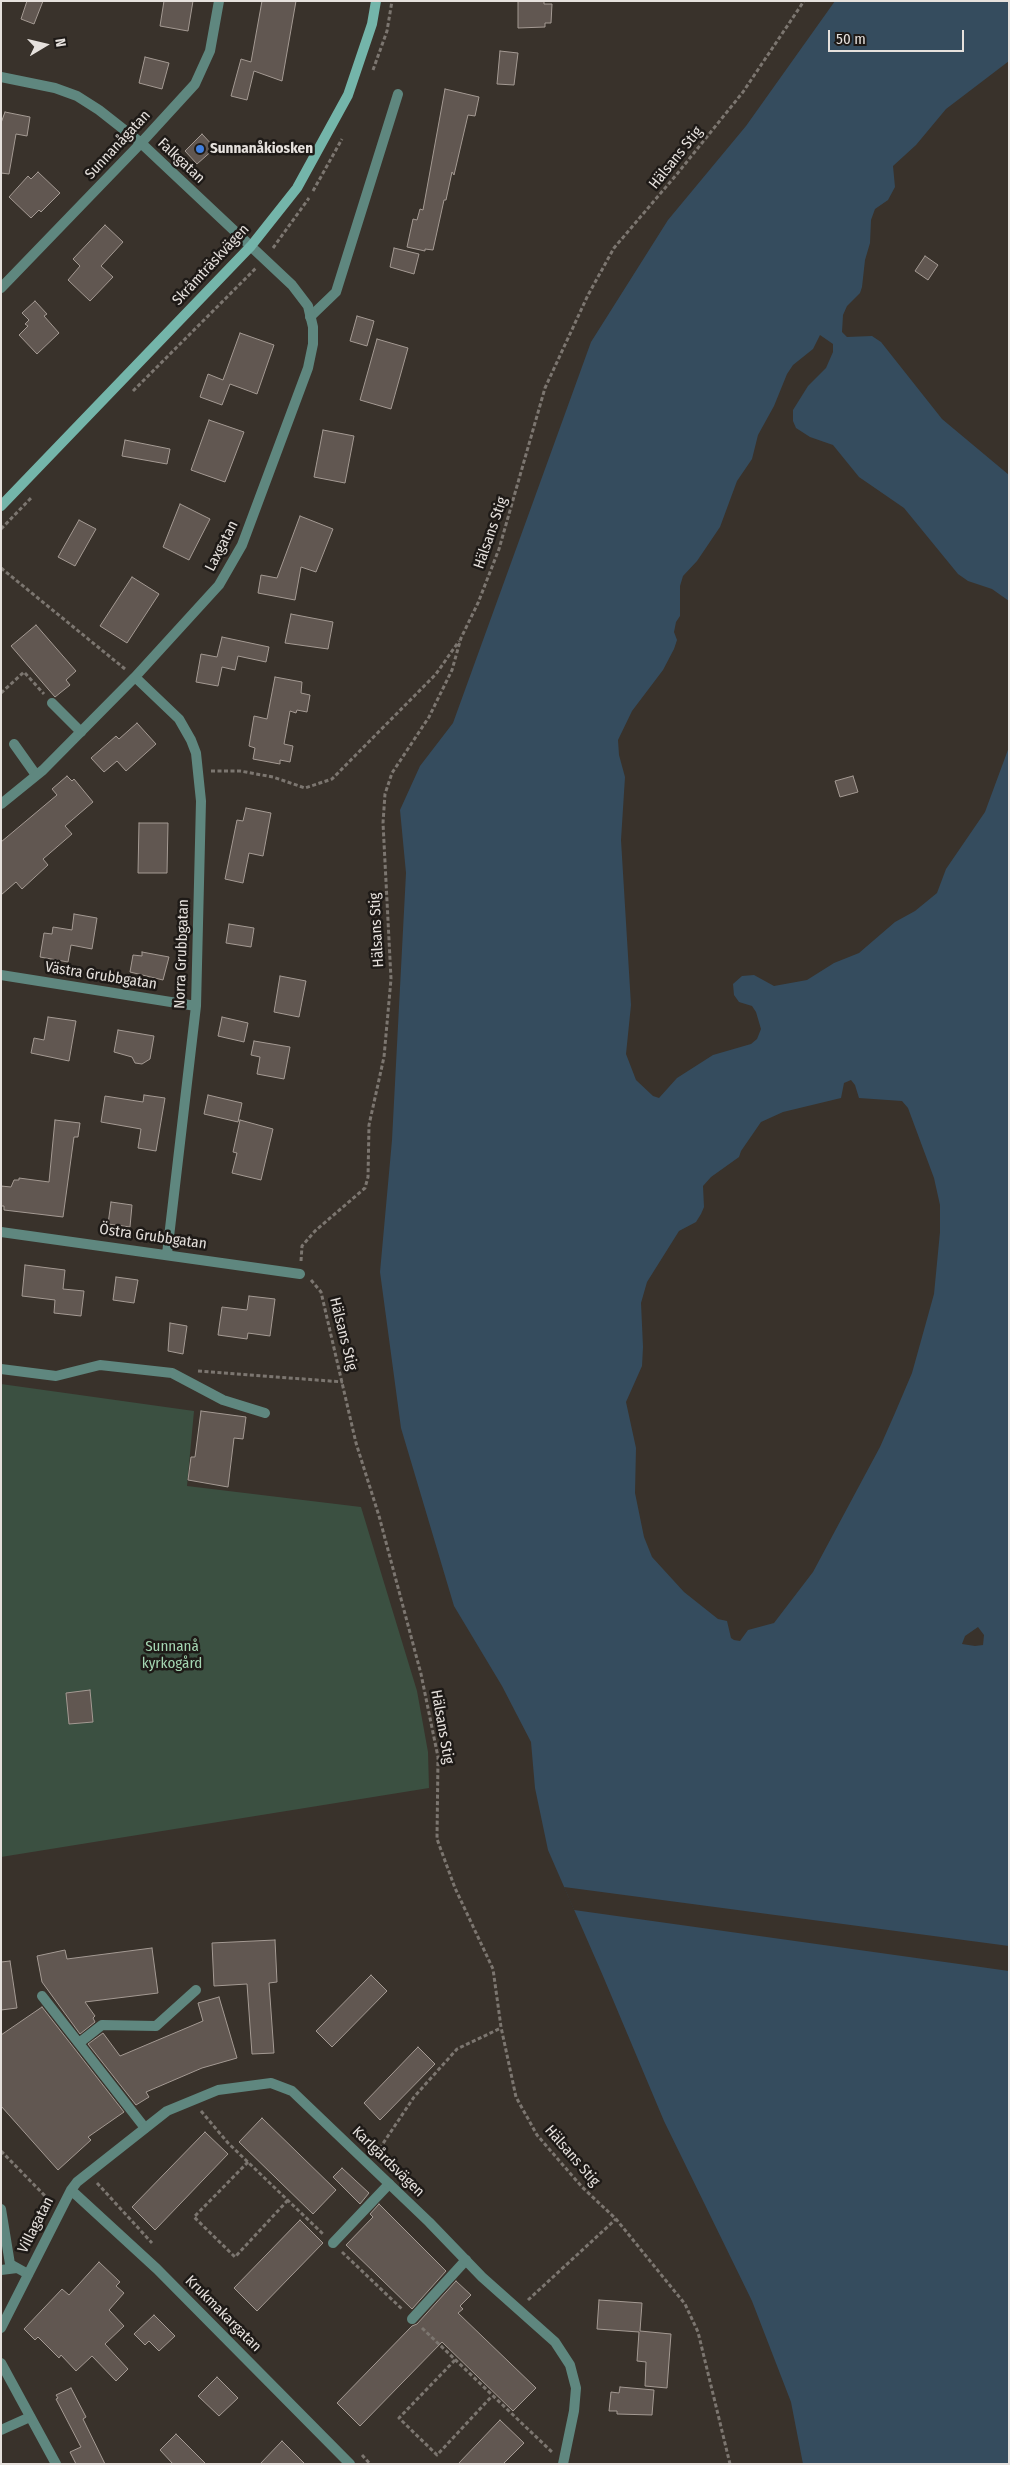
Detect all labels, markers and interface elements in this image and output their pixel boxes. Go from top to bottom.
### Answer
north arrow [20,20,70,70]
scale bar [830,20,966,52]
text: 50 m [836,30,866,48]
text: N [51,37,69,48]
street label: Sunnanågatan [82,107,154,183]
street label: Hälsans Stig [645,123,707,193]
street label: Falkgatan [154,135,208,187]
place label: Sunnanåkiosken [210,140,313,158]
marker: Sunnanåkiosken [194,143,206,155]
street label: Skråmträskvägen [169,221,253,309]
street label: Hälsans Stig [470,495,512,571]
street label: Laxgatan [202,518,242,574]
street label: Hälsans Stig [366,892,388,968]
street label: Norra Grubbgatan [171,899,193,1009]
street label: Västra Grubbgatan [44,958,158,994]
street label: Östra Grubbgatan [98,1221,208,1253]
street label: Hälsans Stig [325,1295,361,1373]
park label: Sunnanå kyrkogård [142,1638,202,1673]
street label: Hälsans Stig [427,1689,457,1765]
street label: Hälsans Stig [541,2122,603,2190]
street label: Karlgårdsvägen [348,2123,428,2201]
street label: Villagatan [14,2194,58,2256]
street label: Krukmakargatan [181,2272,265,2356]

